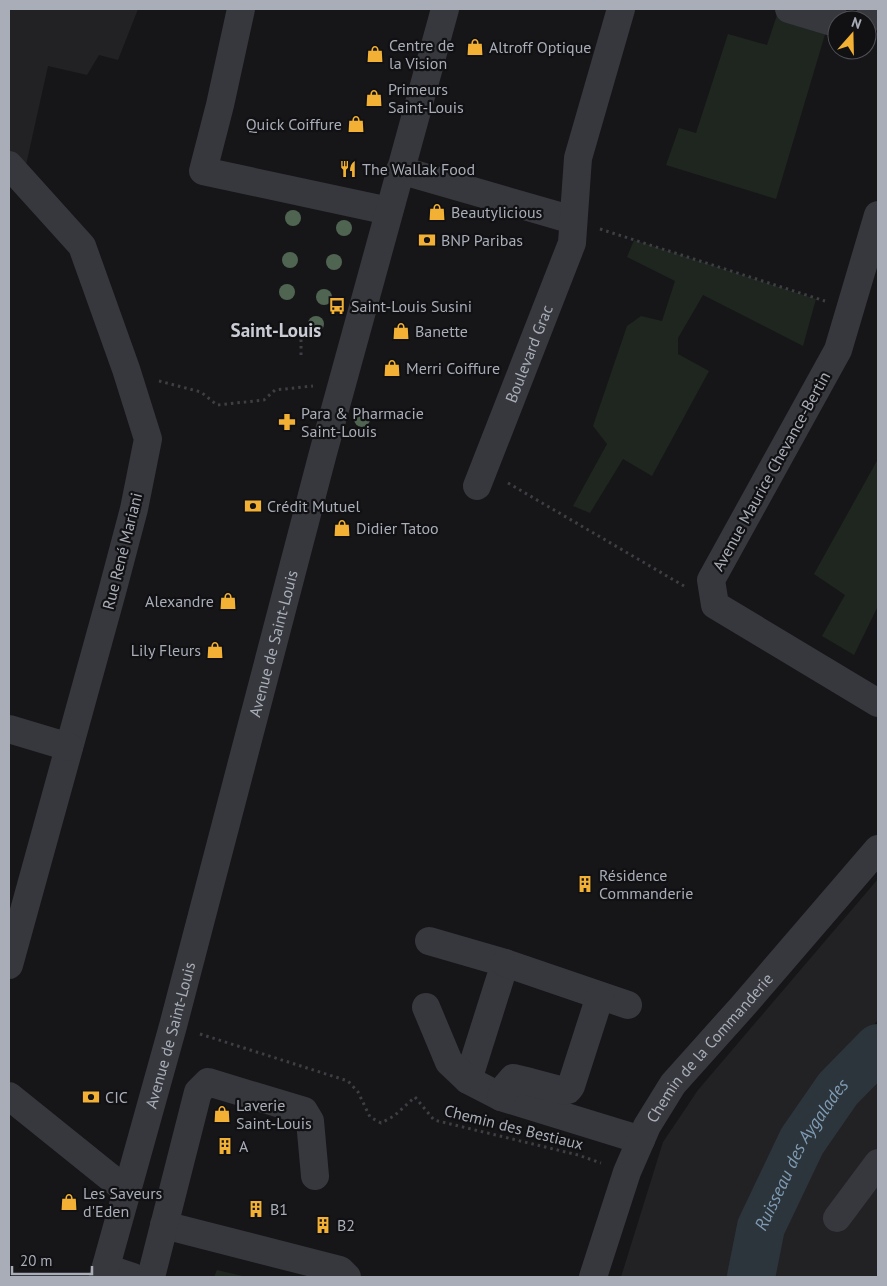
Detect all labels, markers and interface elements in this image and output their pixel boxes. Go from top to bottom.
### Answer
north arrow [827,10,877,60]
text: N [849,13,864,33]
place label: Centre de la Vision [389,35,454,73]
shop icon: Altroff Optique [465,37,485,57]
place label: Altroff Optique [489,37,591,57]
shop icon: Centre de la Vision [365,44,385,64]
place label: Primeurs Saint-Louis [388,79,464,117]
shop icon: Primeurs Saint-Louis [364,88,384,108]
place label: Quick Coiffure [246,114,342,134]
shop icon: Quick Coiffure [346,114,366,134]
restaurant icon: The Wallak Food [338,159,358,179]
place label: The Wallak Food [362,159,475,179]
shop icon: Beautylicious [427,202,447,222]
place label: Beautylicious [451,202,543,222]
bank icon: BNP Paribas [417,230,437,250]
place label: BNP Paribas [441,230,523,250]
bus stop icon: Saint-Louis Susini [327,296,347,316]
place label: Saint-Louis Susini [351,296,472,316]
street label: Boulevard Grac [501,302,557,406]
district label: Saint-Louis [231,318,321,342]
shop icon: Banette [391,321,411,341]
place label: Banette [415,321,468,341]
shop icon: Merri Coiffure [382,358,402,378]
place label: Merri Coiffure [406,358,500,378]
street label: Avenue Maurice Chevance-Bertin [708,368,834,574]
place label: Para & Pharmacie Saint-Louis [301,403,424,441]
pharmacy icon: Para & Pharmacie Saint-Louis [277,412,297,432]
street label: Rue René Mariani [98,490,146,612]
bank icon: Crédit Mutuel [243,496,263,516]
place label: Crédit Mutuel [267,496,360,516]
shop icon: Didier Tatoo [332,518,352,538]
place label: Didier Tatoo [356,518,439,538]
street label: Avenue de Saint-Louis [244,568,302,719]
place label: Alexandre [145,591,214,611]
shop icon: Alexandre [218,591,238,611]
place label: Lily Fleurs [131,640,201,660]
shop icon: Lily Fleurs [205,640,225,660]
place label: Résidence Commanderie [599,865,693,903]
building icon: Résidence Commanderie [575,874,595,894]
street label: Avenue de Saint-Louis [140,959,199,1111]
street label: Chemin de la Commanderie [642,969,777,1126]
water label: Ruisseau des Aygalades [749,1073,854,1234]
bank icon: CIC [81,1087,101,1107]
place label: CIC [105,1087,128,1107]
place label: Laverie Saint-Louis [236,1095,312,1133]
street label: Chemin des Bestiaux [442,1100,586,1154]
shop icon: Laverie Saint-Louis [212,1104,232,1124]
building icon: A [215,1136,235,1156]
place label: A [239,1136,249,1156]
place label: Les Saveurs d'Eden [83,1183,163,1221]
shop icon: Les Saveurs d'Eden [59,1192,79,1212]
building icon: B1 [246,1199,266,1219]
place label: B1 [270,1199,288,1219]
building icon: B2 [313,1215,333,1235]
place label: B2 [337,1215,355,1235]
scale bar [12,1244,92,1276]
text: 20 m [20,1251,53,1270]

